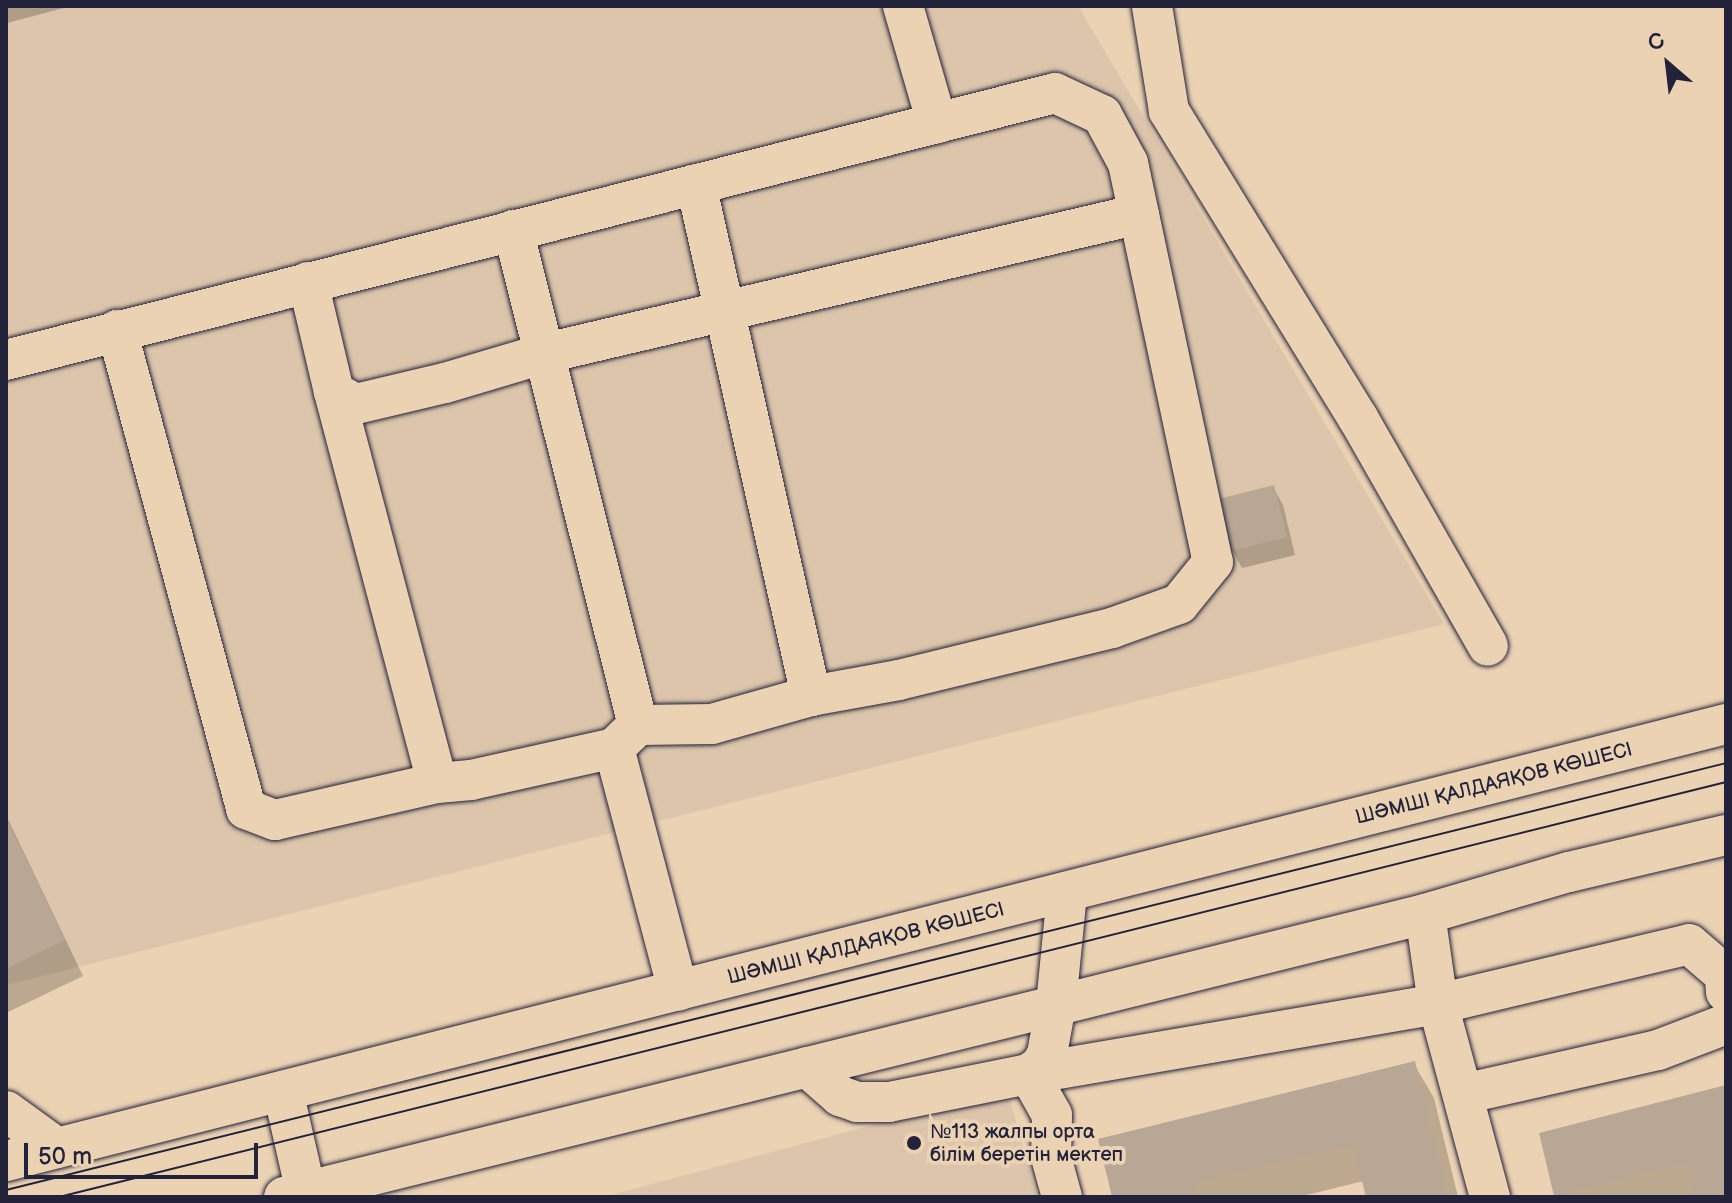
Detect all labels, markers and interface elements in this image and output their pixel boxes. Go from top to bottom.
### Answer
north arrow [1628,24,1708,104]
text: С [1643,27,1670,58]
street label: ШӘМШІ ҚАЛДАЯҚОВ КӨШЕСІ [1353,738,1635,830]
street label: ШӘМШІ ҚАЛДАЯҚОВ КӨШЕСІ [725,898,1007,990]
place label: №113 жалпы орта білім беретін мектеп [930,1120,1123,1167]
scale bar [28,1127,262,1177]
marker: №113 жалпы орта білім беретін мектеп [905,1134,923,1152]
text: 50 m [38,1142,92,1171]

